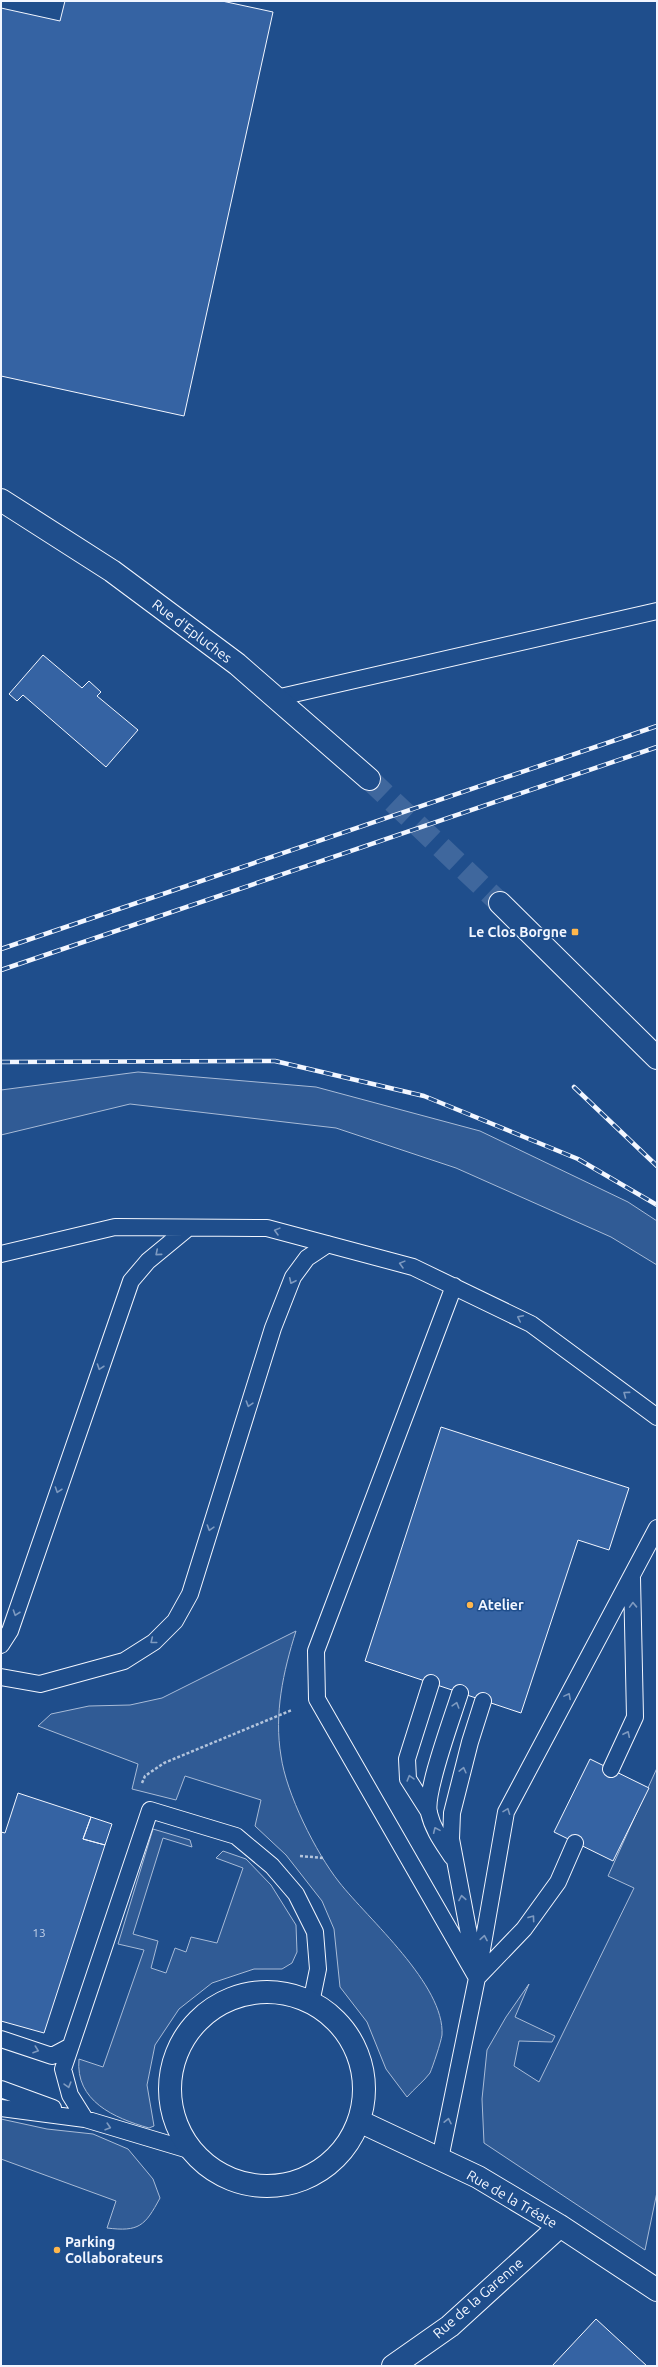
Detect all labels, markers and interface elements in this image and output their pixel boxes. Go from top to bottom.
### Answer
street label: Rue d'Epluches [149,596,235,666]
place label: Le Clos Borgne [469,924,567,940]
marker: Le Clos Borgne [570,927,580,937]
one-way arrow [273,1227,280,1235]
one-way arrow [155,1248,163,1255]
one-way arrow [399,1260,406,1269]
one-way arrow [289,1277,297,1284]
one-way arrow [517,1315,524,1323]
one-way arrow [96,1363,105,1370]
one-way arrow [623,1392,630,1399]
one-way arrow [245,1400,254,1407]
one-way arrow [55,1486,63,1493]
one-way arrow [206,1524,215,1531]
place label: Atelier [478,1597,524,1613]
marker: Atelier [465,1600,475,1610]
one-way arrow [629,1602,637,1608]
one-way arrow [12,1609,21,1616]
one-way arrow [151,1637,158,1644]
one-way arrow [563,1693,571,1700]
one-way arrow [451,1702,460,1709]
one-way arrow [622,1730,630,1738]
one-way arrow [458,1767,466,1773]
one-way arrow [406,1775,414,1782]
one-way arrow [503,1807,511,1814]
one-way arrow [432,1826,440,1833]
one-way arrow [459,1895,467,1901]
one-way arrow [527,1916,534,1923]
house number: 13 [32,1926,46,1939]
one-way arrow [479,1935,487,1942]
one-way arrow [32,2045,39,2054]
one-way arrow [63,2082,71,2088]
one-way arrow [443,2118,451,2124]
one-way arrow [104,2122,111,2131]
street label: Rue de la Tréate [464,2167,560,2231]
place label: Parking Collaborateurs [65,2234,163,2266]
marker: Parking Collaborateurs [52,2245,62,2255]
street label: Rue de la Garenne [430,2255,526,2341]

